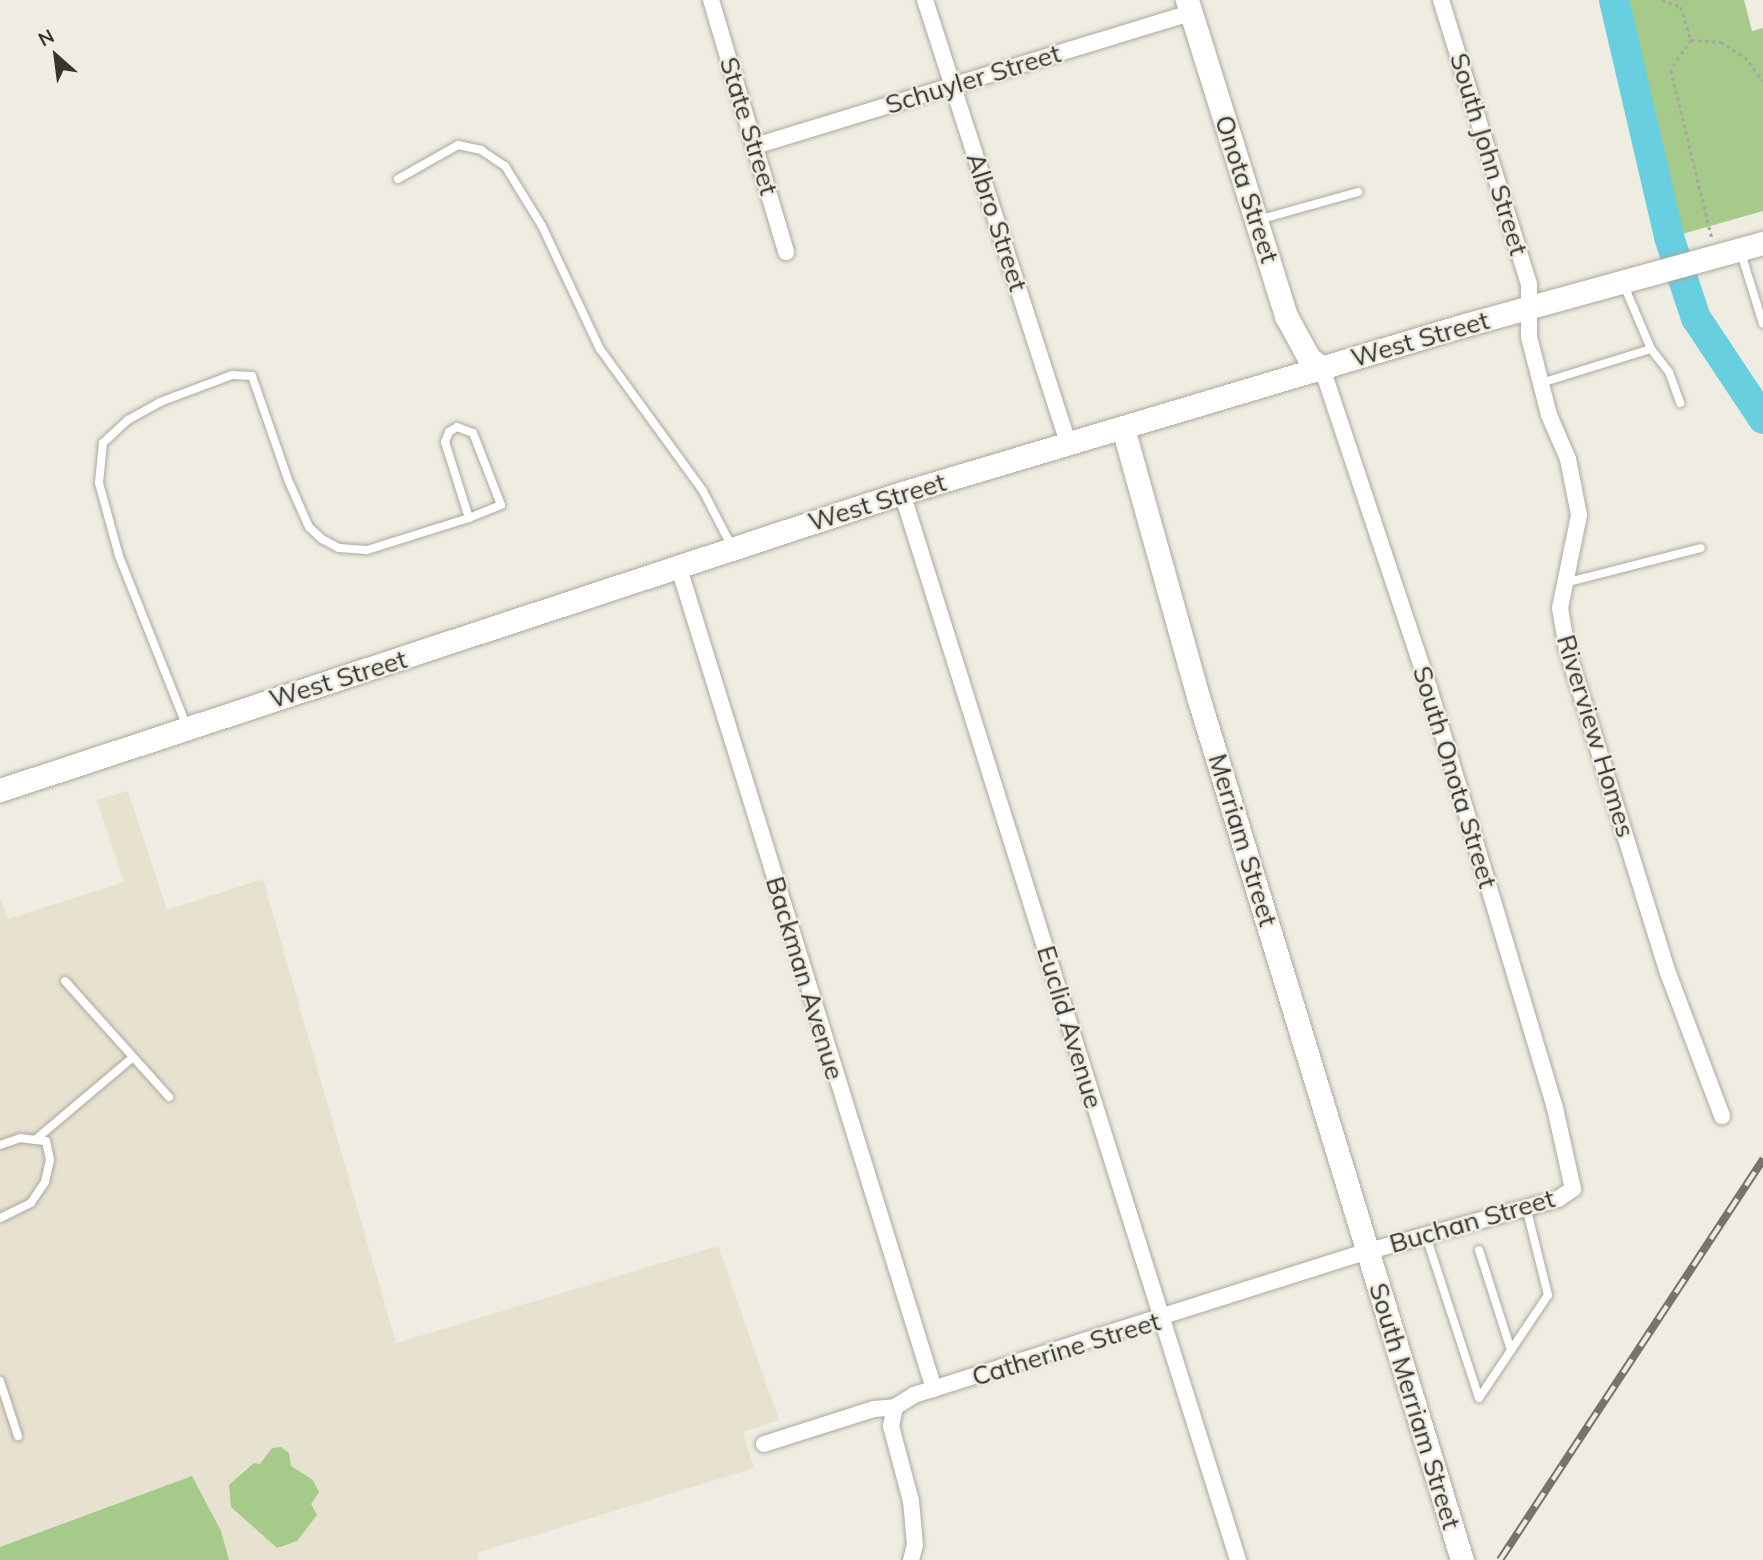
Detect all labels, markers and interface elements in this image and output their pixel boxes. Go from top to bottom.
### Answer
north arrow [21,21,91,91]
text: N [34,23,58,51]
street label: Schuyler Street [882,38,1064,120]
street label: South John Street [1443,49,1535,259]
street label: State Street [713,53,785,199]
street label: Onota Street [1208,111,1286,267]
street label: Albro Street [960,149,1034,295]
street label: West Street [1347,304,1493,374]
street label: West Street [805,466,949,538]
street label: Riverview Homes [1550,631,1642,841]
street label: West Street [266,643,410,715]
street label: South Onota Street [1406,662,1504,892]
street label: Merriam Street [1202,750,1284,930]
street label: Backman Avenue [759,873,851,1083]
street label: Euclid Avenue [1030,942,1110,1112]
street label: Buchan Street [1386,1183,1558,1259]
street label: South Merriam Street [1363,1279,1467,1533]
street label: Catherine Street [968,1306,1164,1392]

